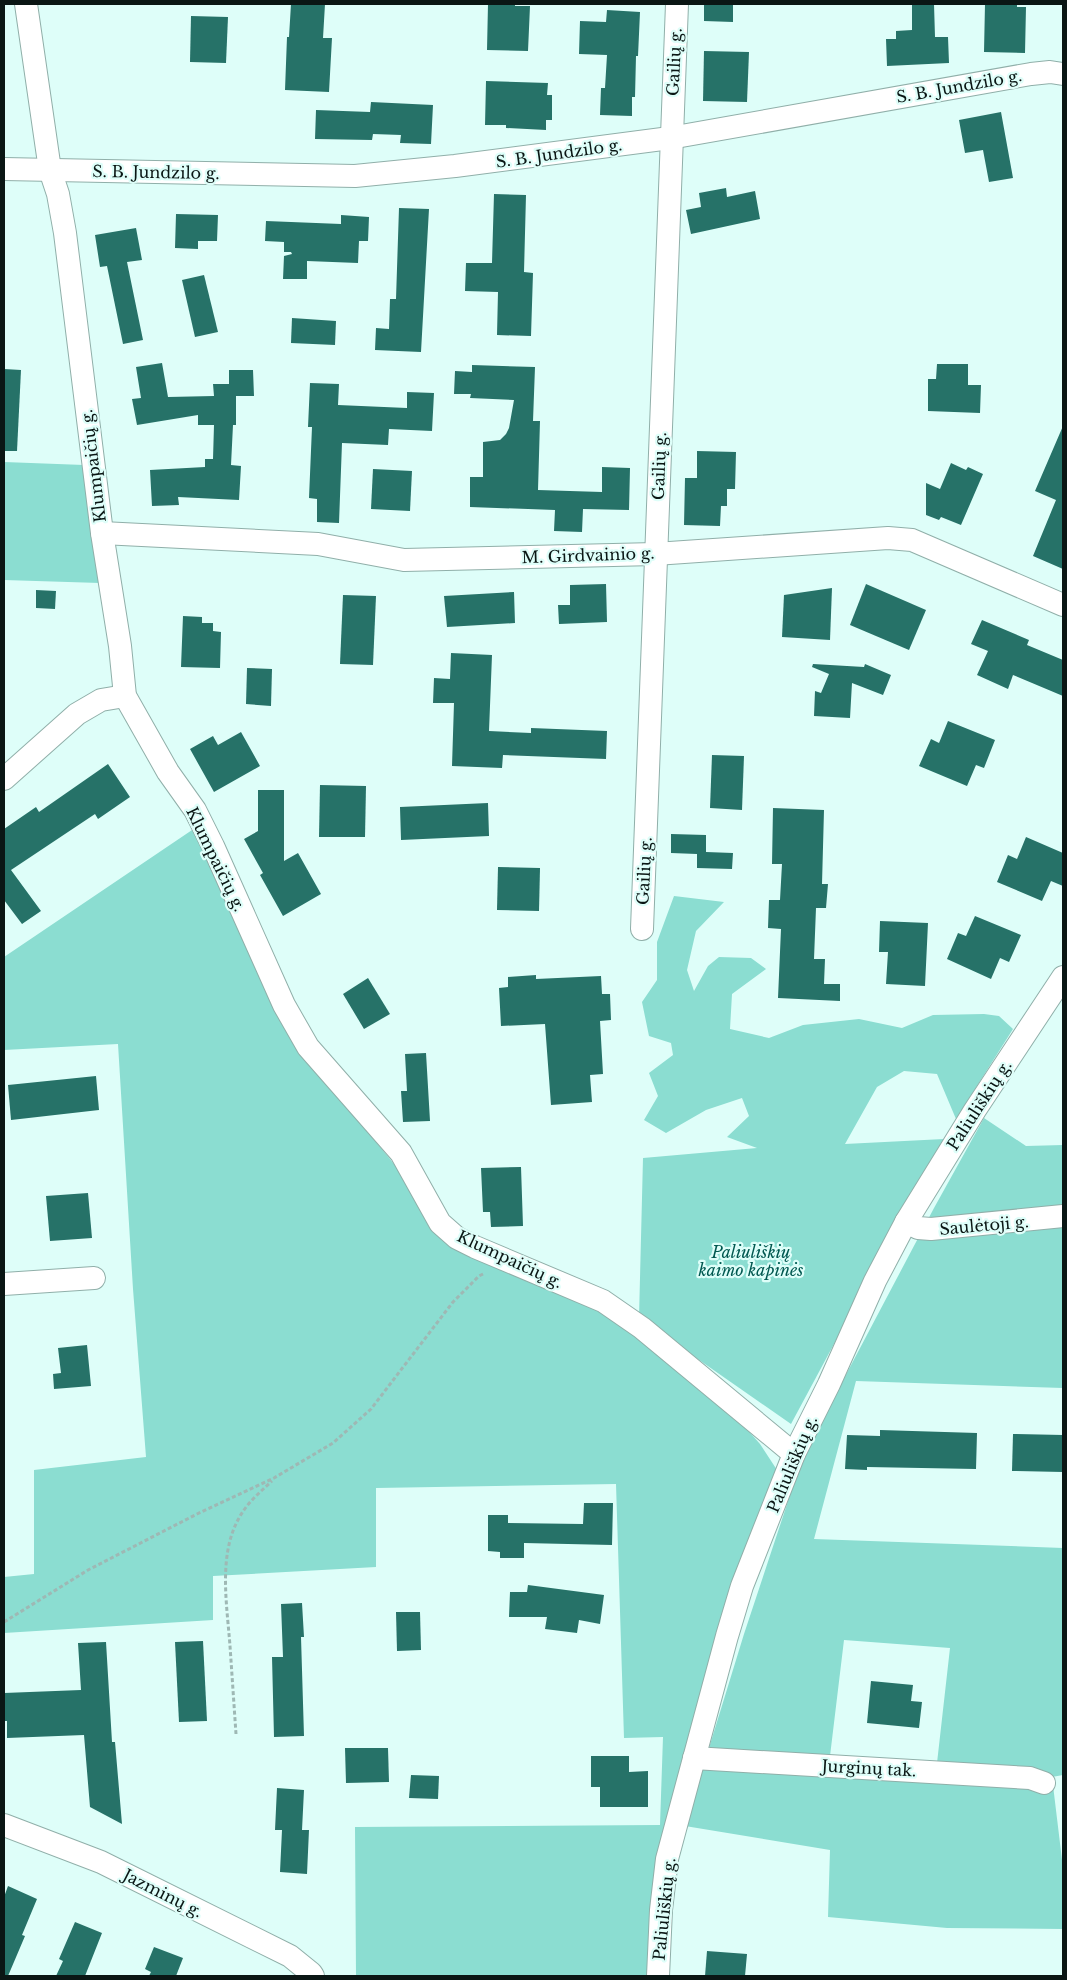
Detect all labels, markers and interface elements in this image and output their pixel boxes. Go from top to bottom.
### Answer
street label: Gailių g. [662,27,686,97]
street label: S. B. Jundzilo g. [895,65,1023,107]
street label: S. B. Jundzilo g. [495,134,623,172]
street label: S. B. Jundzilo g. [92,161,220,183]
street label: Klumpaičių g. [76,408,110,524]
street label: Gailių g. [648,432,670,500]
street label: M. Girdvainio g. [521,543,655,567]
street label: Klumpaičių g. [182,803,250,915]
street label: Gailių g. [632,836,656,906]
street label: Paliuliškių g. [942,1056,1016,1154]
street label: Saulėtoji g. [939,1211,1029,1239]
street label: Klumpaičių g. [454,1226,566,1292]
park label: Paliuliškių kaimo kapinės [698,1242,803,1280]
street label: Paliuliškių g. [763,1412,821,1516]
street label: Jurginų tak. [819,1755,917,1780]
street label: Paliuliškių g. [649,1857,679,1961]
street label: Jazminų g. [118,1864,206,1922]

